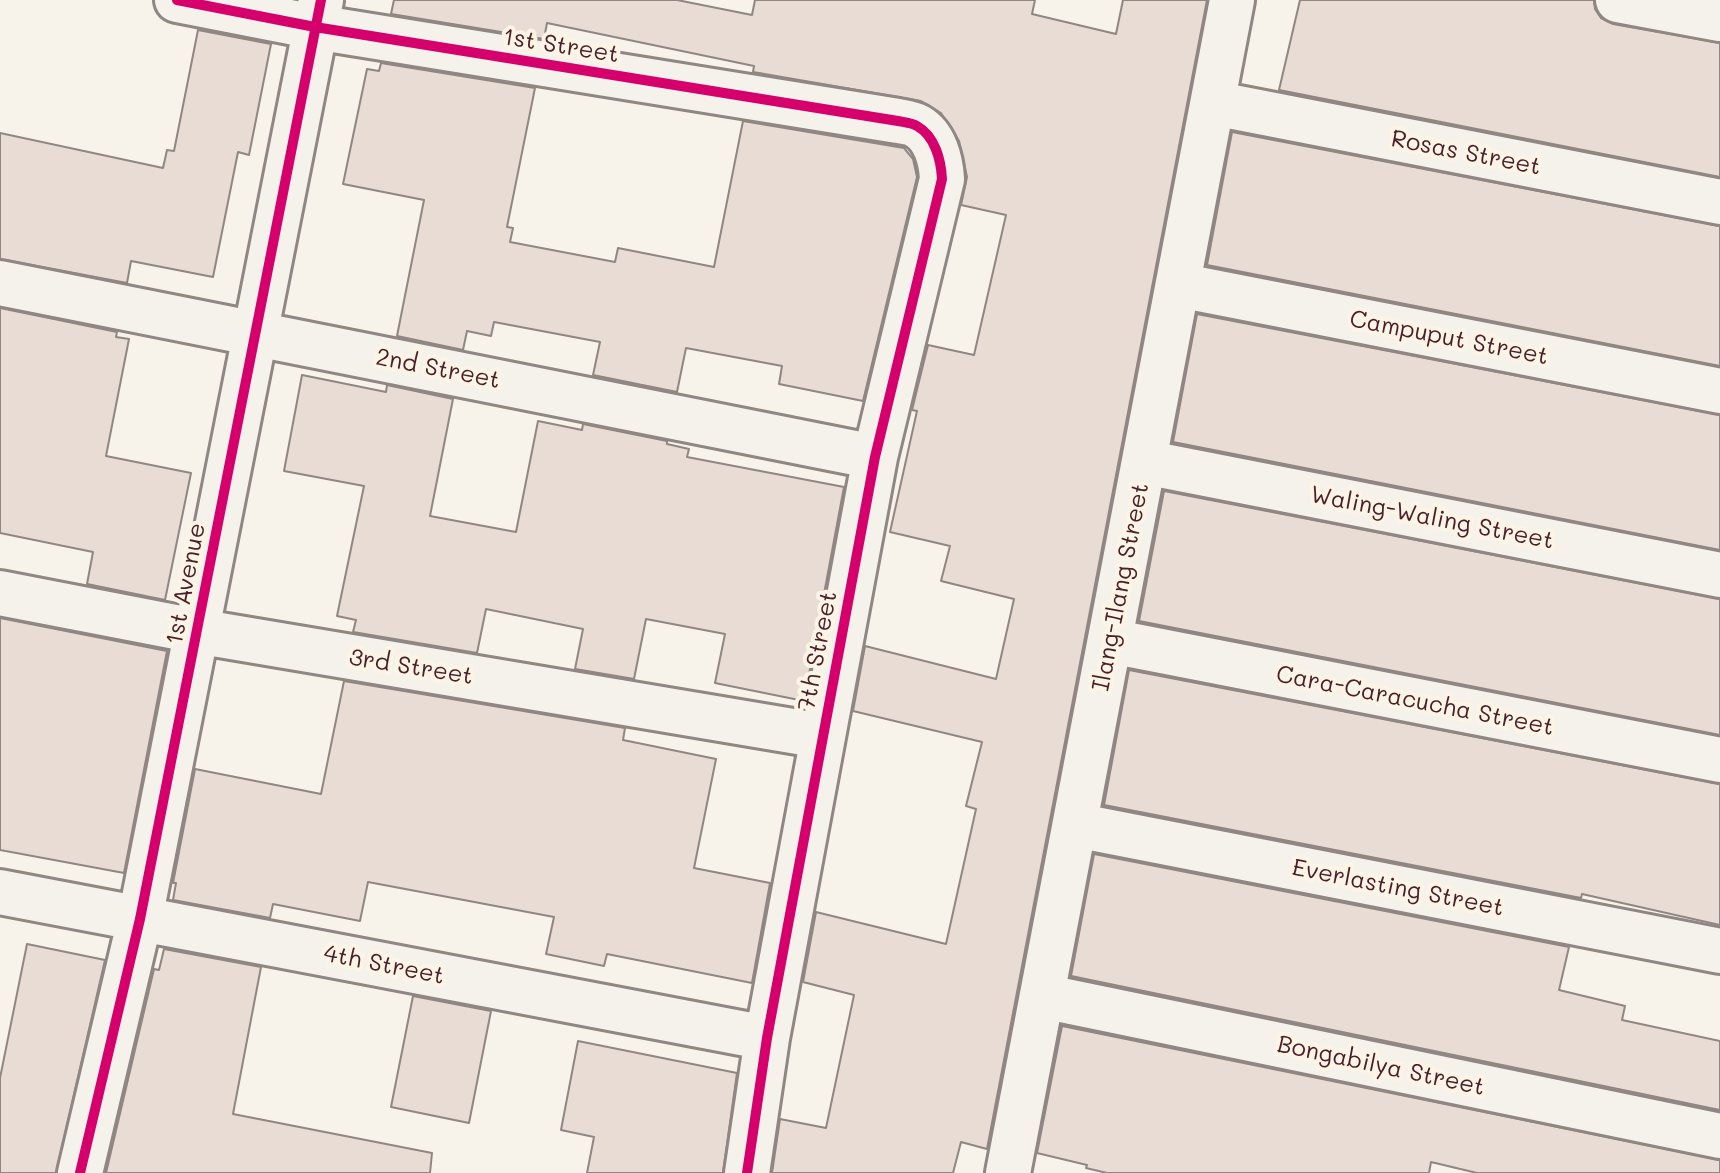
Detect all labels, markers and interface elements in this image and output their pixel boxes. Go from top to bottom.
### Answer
street label: 1st Street [501,23,621,69]
street label: Rosas Street [1389,124,1543,182]
street label: Campuput Street [1347,305,1551,371]
street label: 2nd Street [373,343,503,395]
street label: Ilang-Ilang Street [1087,480,1155,694]
street label: Waling-Waling Street [1308,480,1556,556]
street label: 1st Avenue [160,521,212,647]
street label: 7th Street [792,589,844,713]
street label: 3rd Street [347,643,475,691]
street label: Cara-Caracucha Street [1274,660,1556,742]
street label: Everlasting Street [1290,853,1506,923]
street label: 4th Street [321,939,447,991]
street label: Bongabilya Street [1275,1030,1487,1102]

